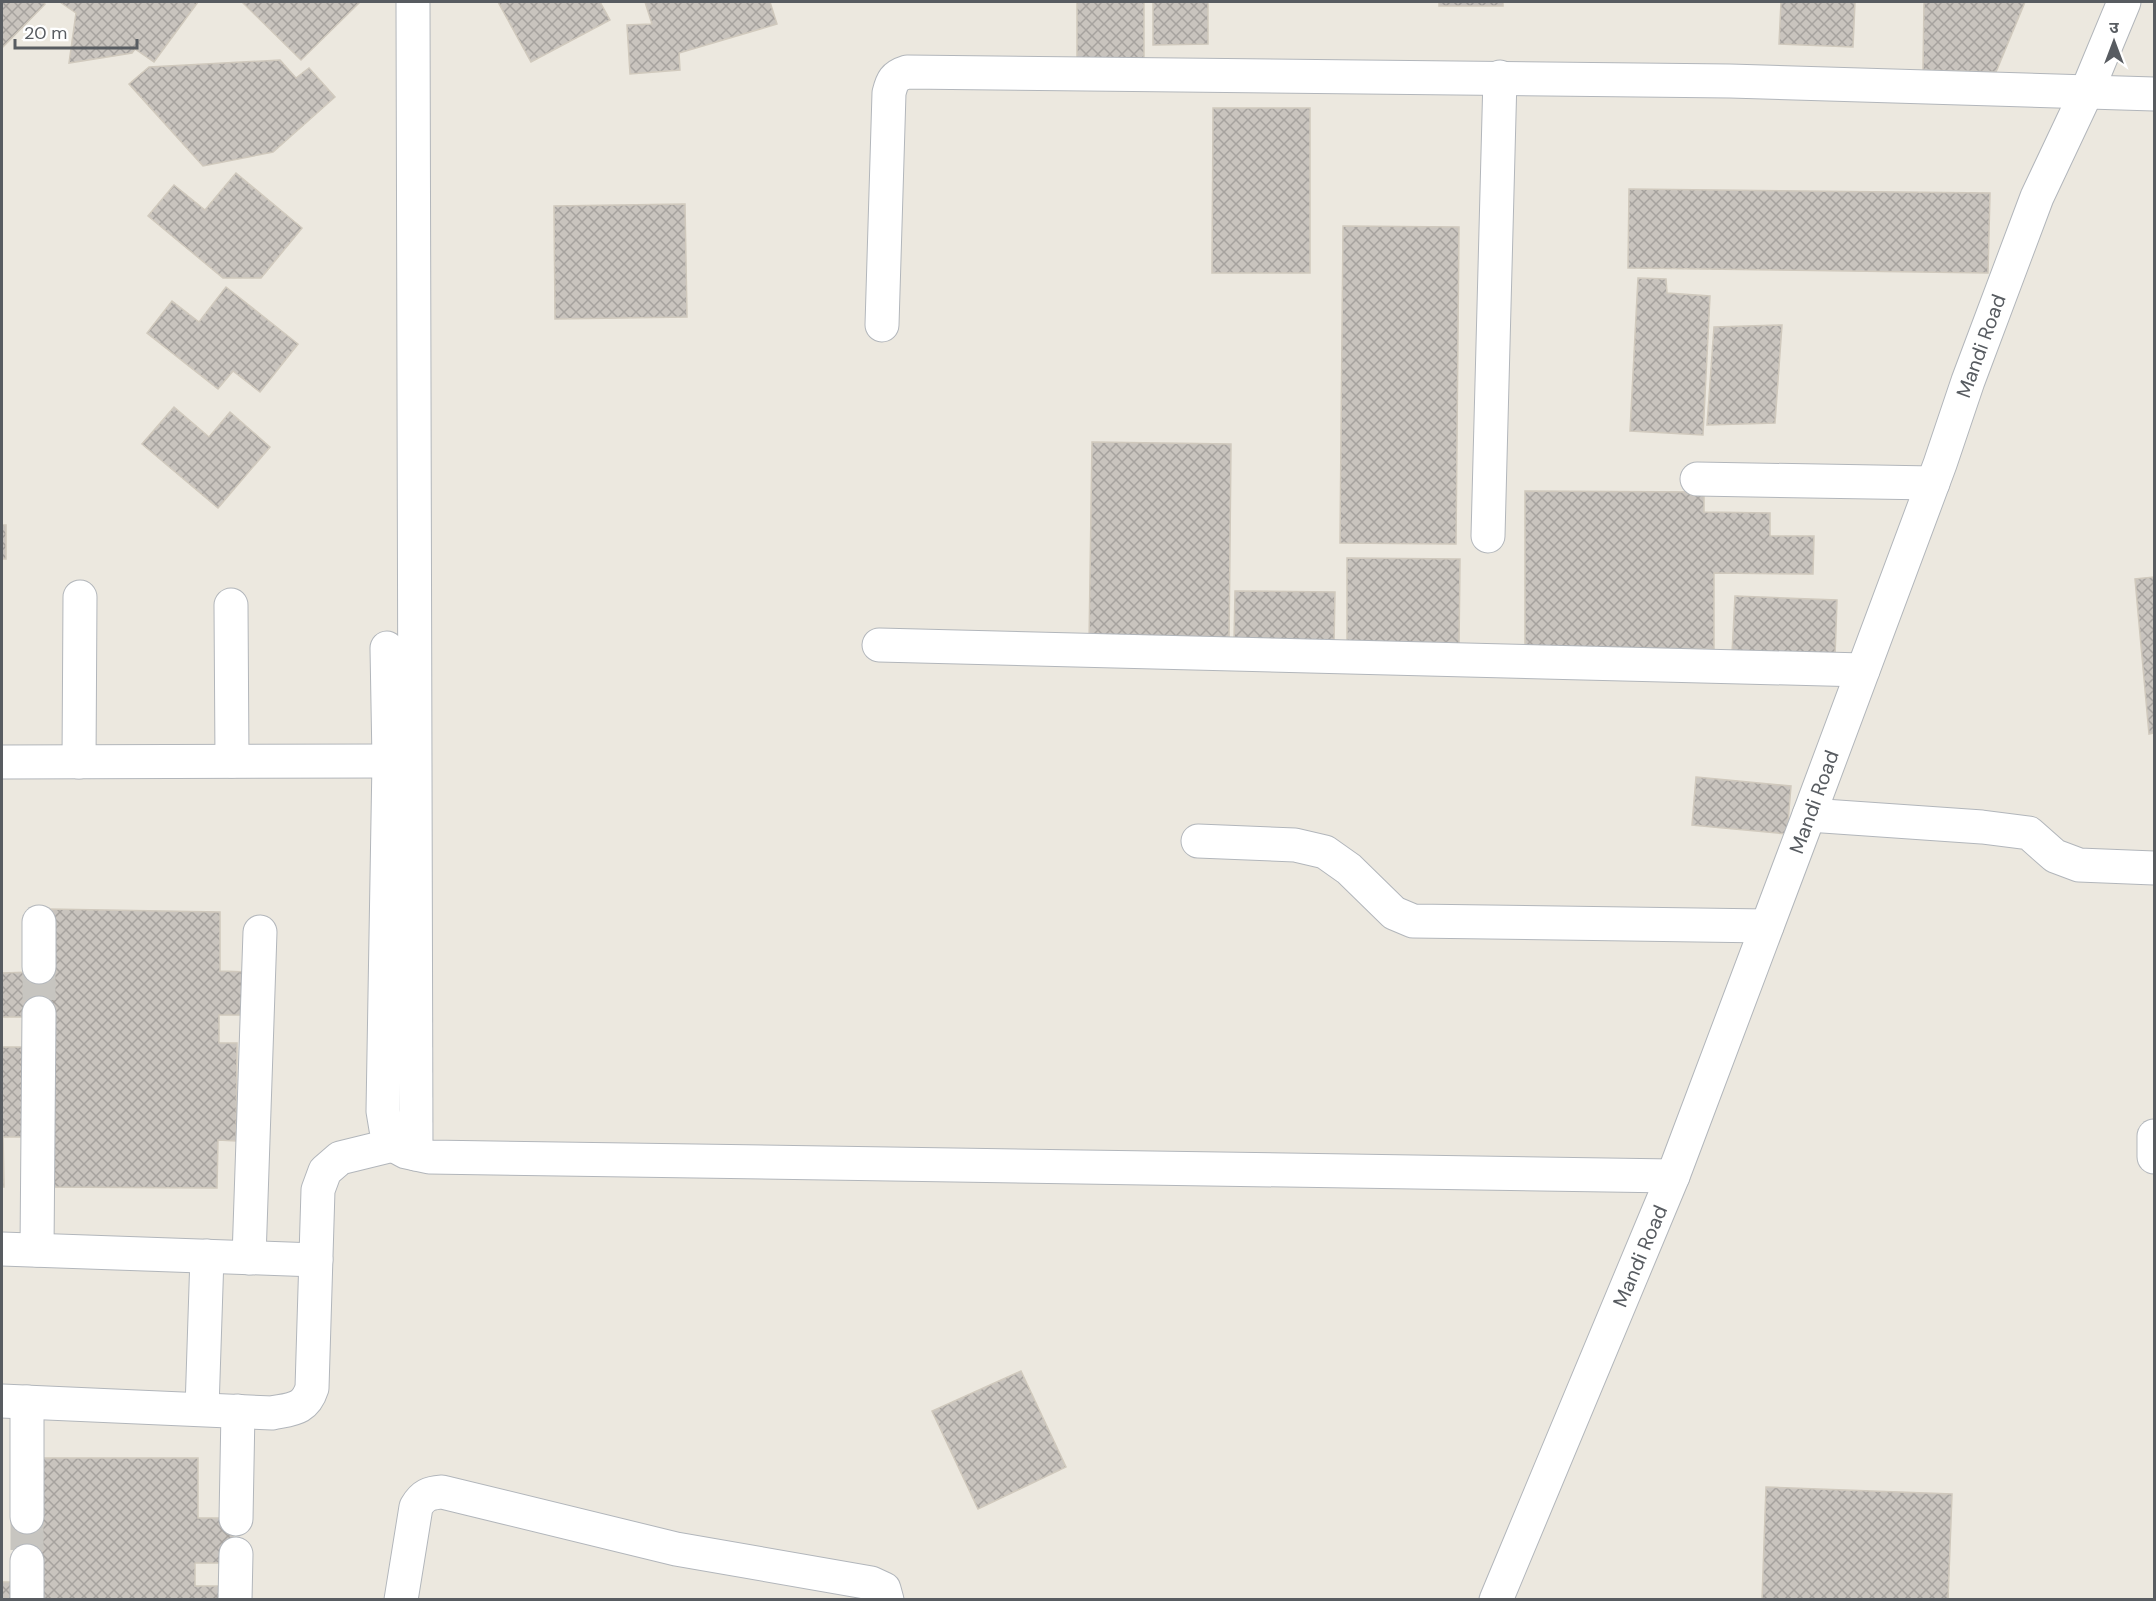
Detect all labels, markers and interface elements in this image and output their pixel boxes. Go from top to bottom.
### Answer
scale bar [15,12,136,50]
north arrow [2084,12,2144,72]
text: उ [2109,17,2119,38]
text: 20 m [24,21,67,45]
street label: Mandi Road [1950,291,2012,401]
street label: Mandi Road [1783,747,1845,857]
street label: Mandi Road [1607,1201,1673,1311]

